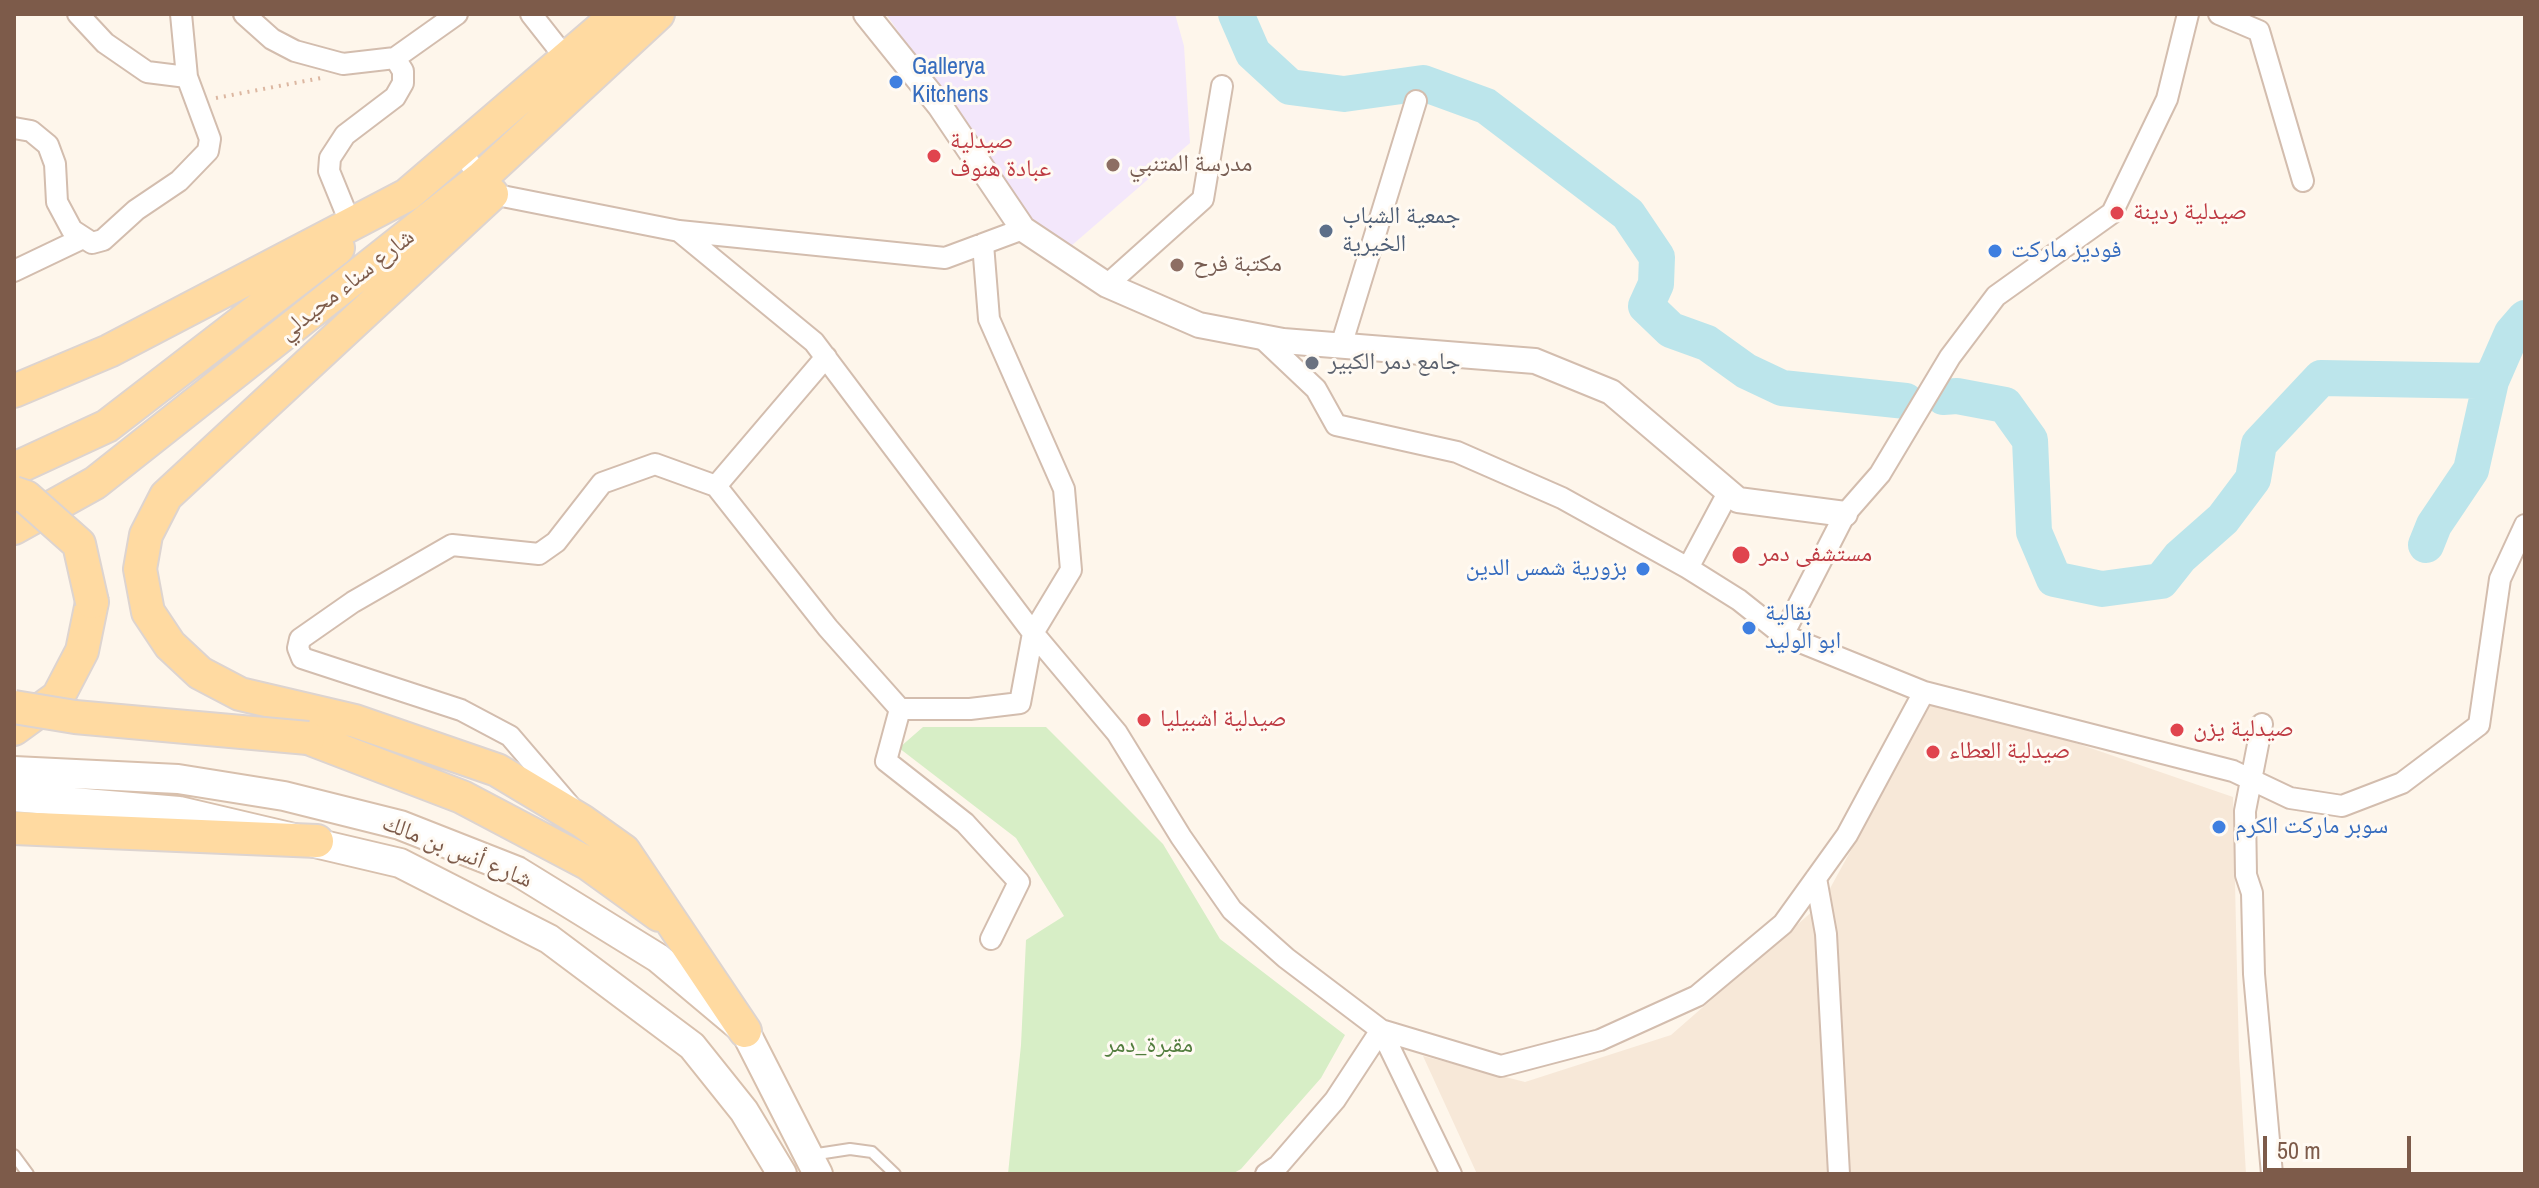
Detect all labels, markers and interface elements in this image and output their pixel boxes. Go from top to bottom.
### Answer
place label: Gallerya Kitchens [912,54,989,110]
marker: Gallerya Kitchens [887,73,905,91]
place label: صيدلية عبادة هنوف [950,128,1051,184]
marker: صيدلية عبادة هنوف [925,147,943,165]
place label: مدرسة المتنبي [1129,151,1253,179]
marker: مدرسة المتنبي [1104,156,1122,174]
place label: صيدلية ردينة [2133,199,2247,227]
place label: جمعية الشباب الخيرية [1342,203,1460,259]
marker: صيدلية ردينة [2108,204,2126,222]
marker: جمعية الشباب الخيرية [1317,222,1335,240]
street label: شارع سناء محيدلي [273,223,421,347]
place label: فوديز ماركت [2011,237,2121,265]
marker: فوديز ماركت [1986,242,2004,260]
place label: مكتبة فرح [1193,251,1282,279]
marker: مكتبة فرح [1168,256,1186,274]
place label: جامع دمر الكبير [1328,349,1460,377]
marker: جامع دمر الكبير [1303,354,1321,372]
place label: مستشفى دمر [1759,541,1872,569]
marker: مستشفى دمر [1730,544,1752,566]
place label: بزورية شمس الدين [1466,555,1627,583]
marker: بزورية شمس الدين [1634,560,1652,578]
place label: بقالية ابو الوليد [1765,600,1841,656]
marker: بقالية ابو الوليد [1740,619,1758,637]
place label: صيدلية اشبيليا [1160,706,1287,734]
marker: صيدلية اشبيليا [1135,711,1153,729]
place label: صيدلية يزن [2193,716,2294,744]
marker: صيدلية يزن [2168,721,2186,739]
place label: صيدلية العطاء [1949,738,2070,766]
marker: صيدلية العطاء [1924,743,1942,761]
street label: شارع أنس بن مالك [378,809,536,895]
place label: سوبر ماركت الكرم [2235,813,2388,841]
marker: سوبر ماركت الكرم [2210,818,2228,836]
park label: مقبرة_دمر [1105,1032,1193,1060]
scale bar [2267,1120,2415,1170]
text: 50 m [2277,1134,2321,1166]

